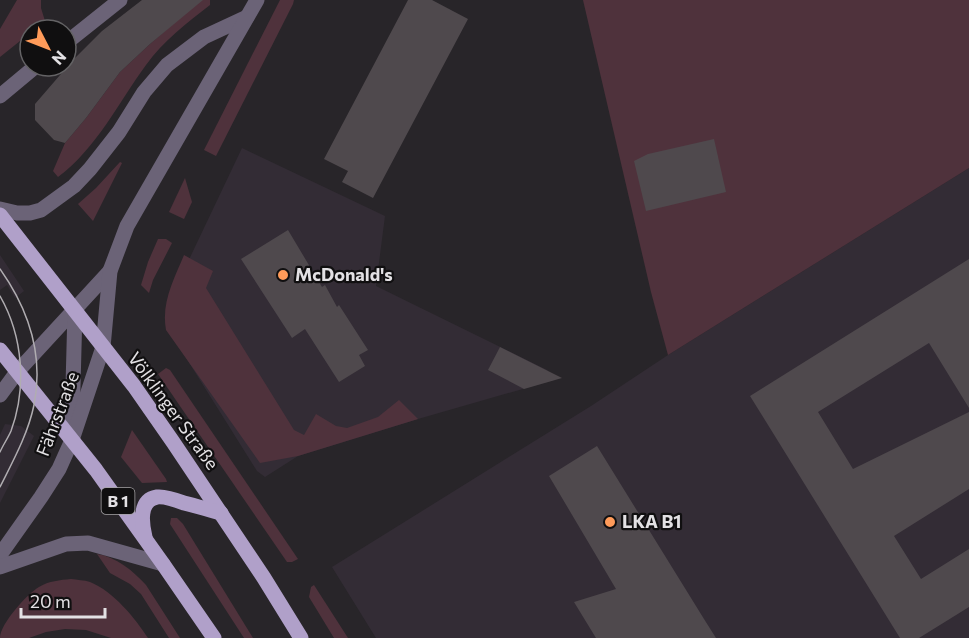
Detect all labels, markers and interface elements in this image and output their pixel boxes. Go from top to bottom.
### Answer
north arrow [18,18,78,78]
text: N [48,48,71,69]
place label: McDonald's [295,263,393,285]
marker: McDonald's [276,268,290,282]
street label: Völklinger Straße [124,347,224,474]
street label: Fährstraße [31,368,83,459]
road number: B 1 [102,488,134,514]
place label: LKA B1 [622,510,681,532]
marker: LKA B1 [603,515,617,529]
scale bar [21,581,105,619]
text: 20 m [30,590,71,612]

